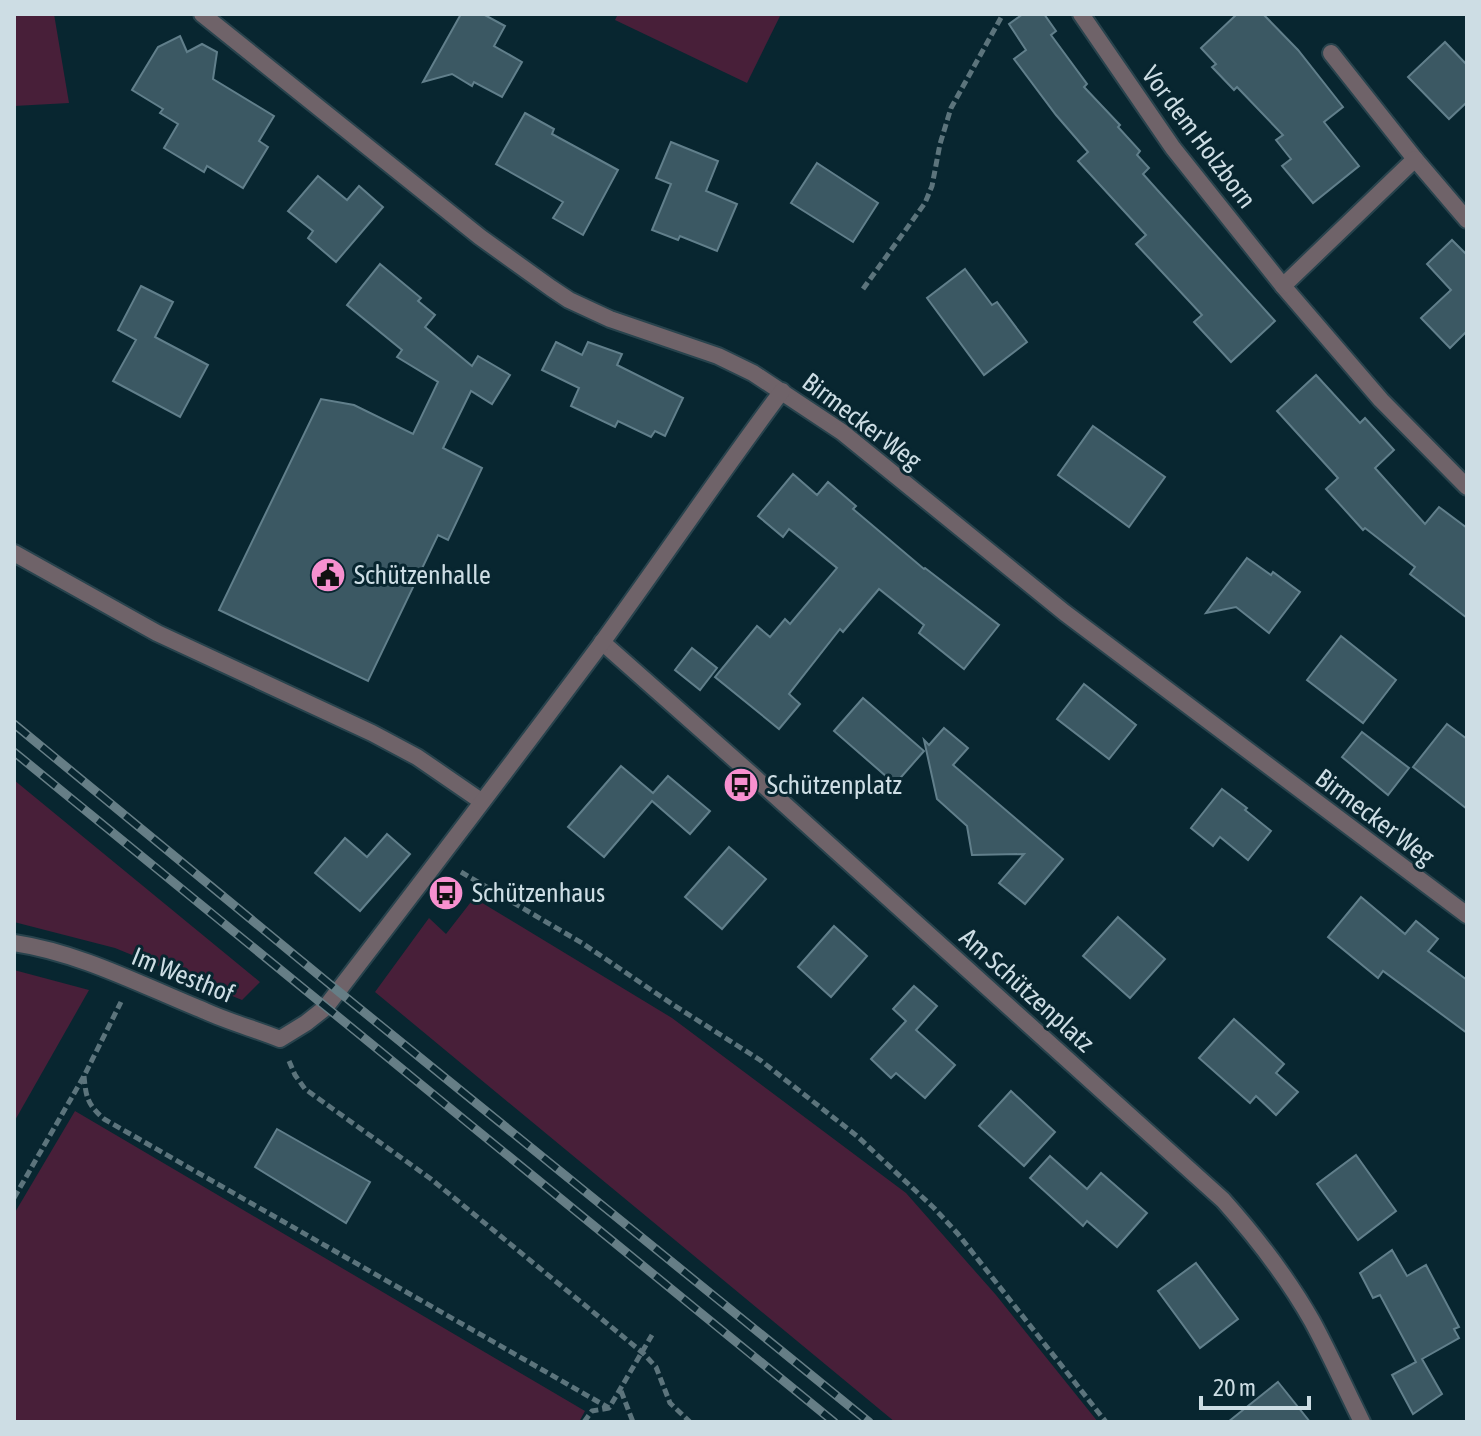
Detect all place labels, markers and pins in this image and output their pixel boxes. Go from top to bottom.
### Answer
public building icon: Schützenhalle [309,556,347,594]
place label: Schützenhalle [354,560,491,590]
bus stop icon: Schützenplatz [722,766,760,804]
place label: Schützenplatz [767,770,902,800]
bus stop icon: Schützenhaus [427,874,465,912]
place label: Schützenhaus [472,878,605,908]

